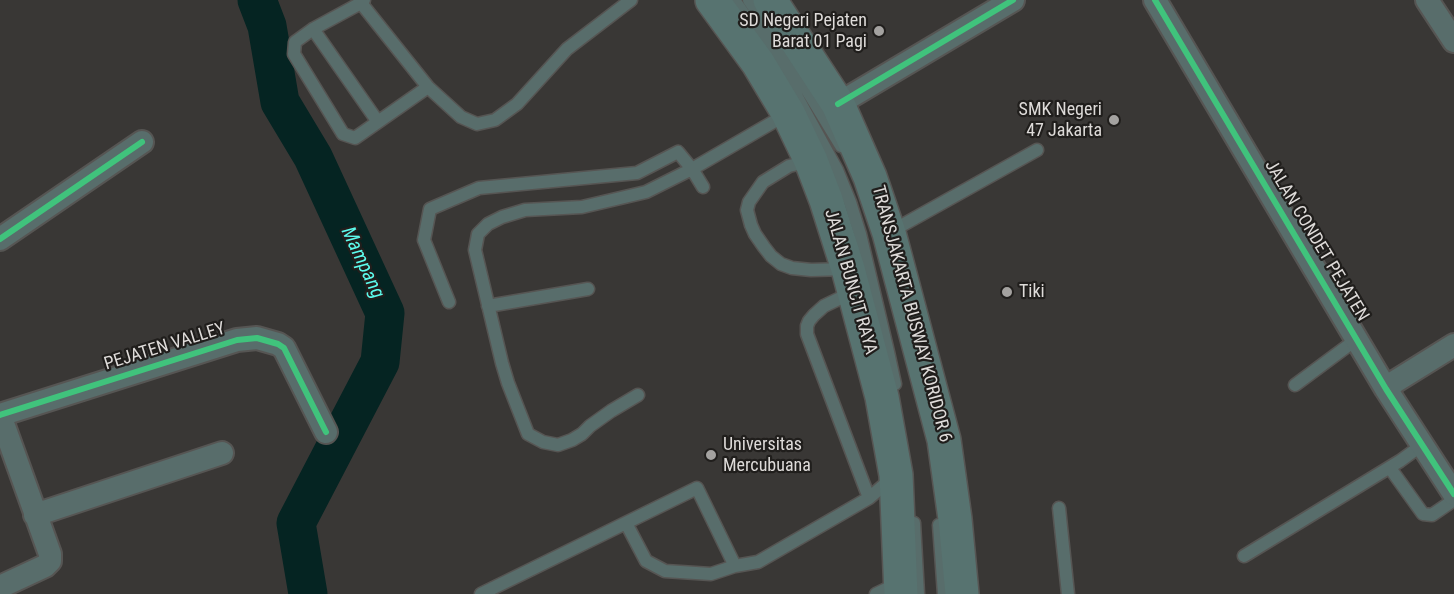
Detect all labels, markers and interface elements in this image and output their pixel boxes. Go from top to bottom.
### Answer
place label: SD Negeri Pejaten Barat 01 Pagi [739,10,867,52]
marker: SD Negeri Pejaten Barat 01 Pagi [872,24,886,38]
place label: SMK Negeri 47 Jakarta [1019,99,1102,142]
marker: SMK Negeri 47 Jakarta [1107,113,1121,127]
street label: JALAN CONDET PEJATEN [1259,156,1373,326]
street label: TRANSJAKARTA BUSWAY KORIDOR 6 [866,183,956,445]
street label: JALAN BUNCIT RAYA [819,207,881,357]
water label: Mampang [335,223,389,303]
place label: Tiki [1019,281,1045,303]
marker: Tiki [1000,285,1014,299]
street label: PEJATEN VALLEY [102,318,228,376]
place label: Universitas Mercubuana [723,434,811,476]
marker: Universitas Mercubuana [704,448,718,462]

